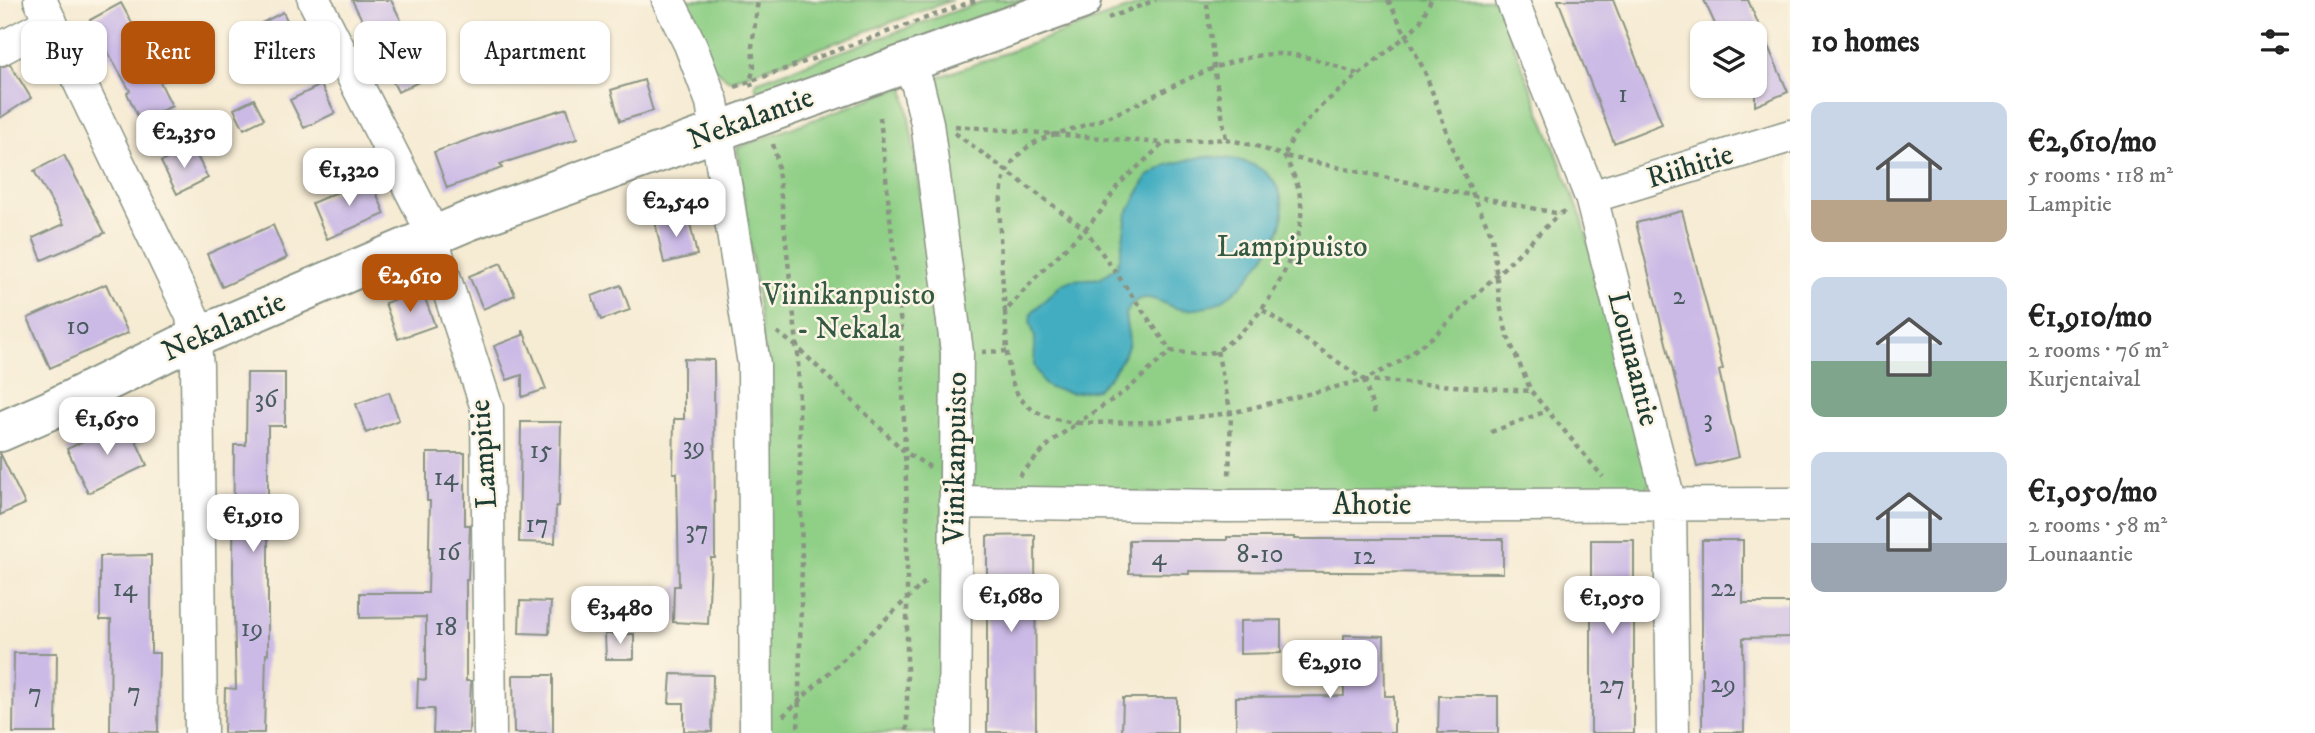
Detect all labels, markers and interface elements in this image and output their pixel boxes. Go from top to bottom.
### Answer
chip: Buy [21,21,107,84]
chip: Rent [121,21,215,84]
chip: Filters [229,21,340,84]
chip: New [354,21,446,84]
chip: Apartment [460,21,610,84]
map controls [1690,21,1767,98]
button: layers [1690,21,1767,98]
icon: filters [2256,23,2294,61]
text: 10 homes [1811,24,1920,61]
house number: 1 [1618,78,1628,111]
street label: Nekalantie [683,79,819,159]
pin: €2,350 [127,110,241,170]
text: €2,350 [152,118,216,147]
text: €2,610/mo [2028,124,2156,161]
icon: home [1867,130,1951,214]
street label: Riihitie [1642,136,1738,198]
pin: €1,320 [292,148,406,208]
text: €1,320 [319,156,379,185]
text: 5 rooms · 118 m² [2028,161,2173,190]
pin: €2,540 [619,180,733,239]
text: €2,540 [643,187,709,216]
text: Lampitie [2028,190,2112,219]
park label: Lampipuisto [1216,229,1368,266]
pin: €2,610 [353,254,467,314]
text: €2,610 [378,262,442,291]
park label: Viinikanpuisto - Nekala [762,277,935,348]
house number: 2 [1673,280,1686,313]
street label: Nekalantie [157,283,291,371]
street label: Lounaantie [1598,288,1668,430]
text: €1,910/mo [2028,299,2152,336]
icon: home [1867,305,1951,389]
house number: 10 [66,310,90,343]
text: 2 rooms · 76 m² [2028,336,2168,365]
text: Kurjentaival [2028,365,2140,394]
street label: Viinikanpuisto [936,371,976,546]
house number: 36 [254,383,279,416]
pin: €1,650 [50,398,164,457]
street label: Lampitie [462,398,506,510]
house number: 3 [1703,403,1713,436]
text: €1,650 [75,405,139,434]
house number: 39 [683,430,705,463]
house number: 15 [530,434,552,467]
house number: 14 [434,461,459,494]
text: €1,050/mo [2028,474,2157,511]
icon: home [1867,480,1951,564]
street label: Ahotie [1332,487,1412,524]
pin: €1,910 [196,494,310,554]
text: €1,910 [223,502,283,531]
house number: 17 [525,508,549,541]
text: 2 rooms · 58 m² [2028,511,2167,540]
house number: 37 [685,514,709,547]
house number: 16 [438,536,462,569]
house number: 8-10 [1236,538,1284,571]
house number: 12 [1353,540,1375,573]
text: Lounaantie [2028,540,2133,569]
house number: 4 [1152,541,1168,574]
house number: 14 [113,572,138,605]
house number: 22 [1710,572,1736,605]
pin: €1,680 [954,574,1068,634]
pin: €1,050 [1555,576,1669,636]
text: €1,680 [979,582,1043,611]
text: €1,050 [1580,584,1644,613]
pin: €3,480 [563,586,677,646]
text: €3,480 [587,594,653,623]
house number: 18 [435,611,457,644]
house number: 19 [241,612,263,645]
pin: €2,910 [1273,640,1387,700]
text: €2,910 [1298,648,1362,677]
house number: 29 [1710,668,1736,701]
house number: 27 [1599,669,1625,702]
house number: 7 [127,676,141,709]
house number: 7 [28,677,42,710]

